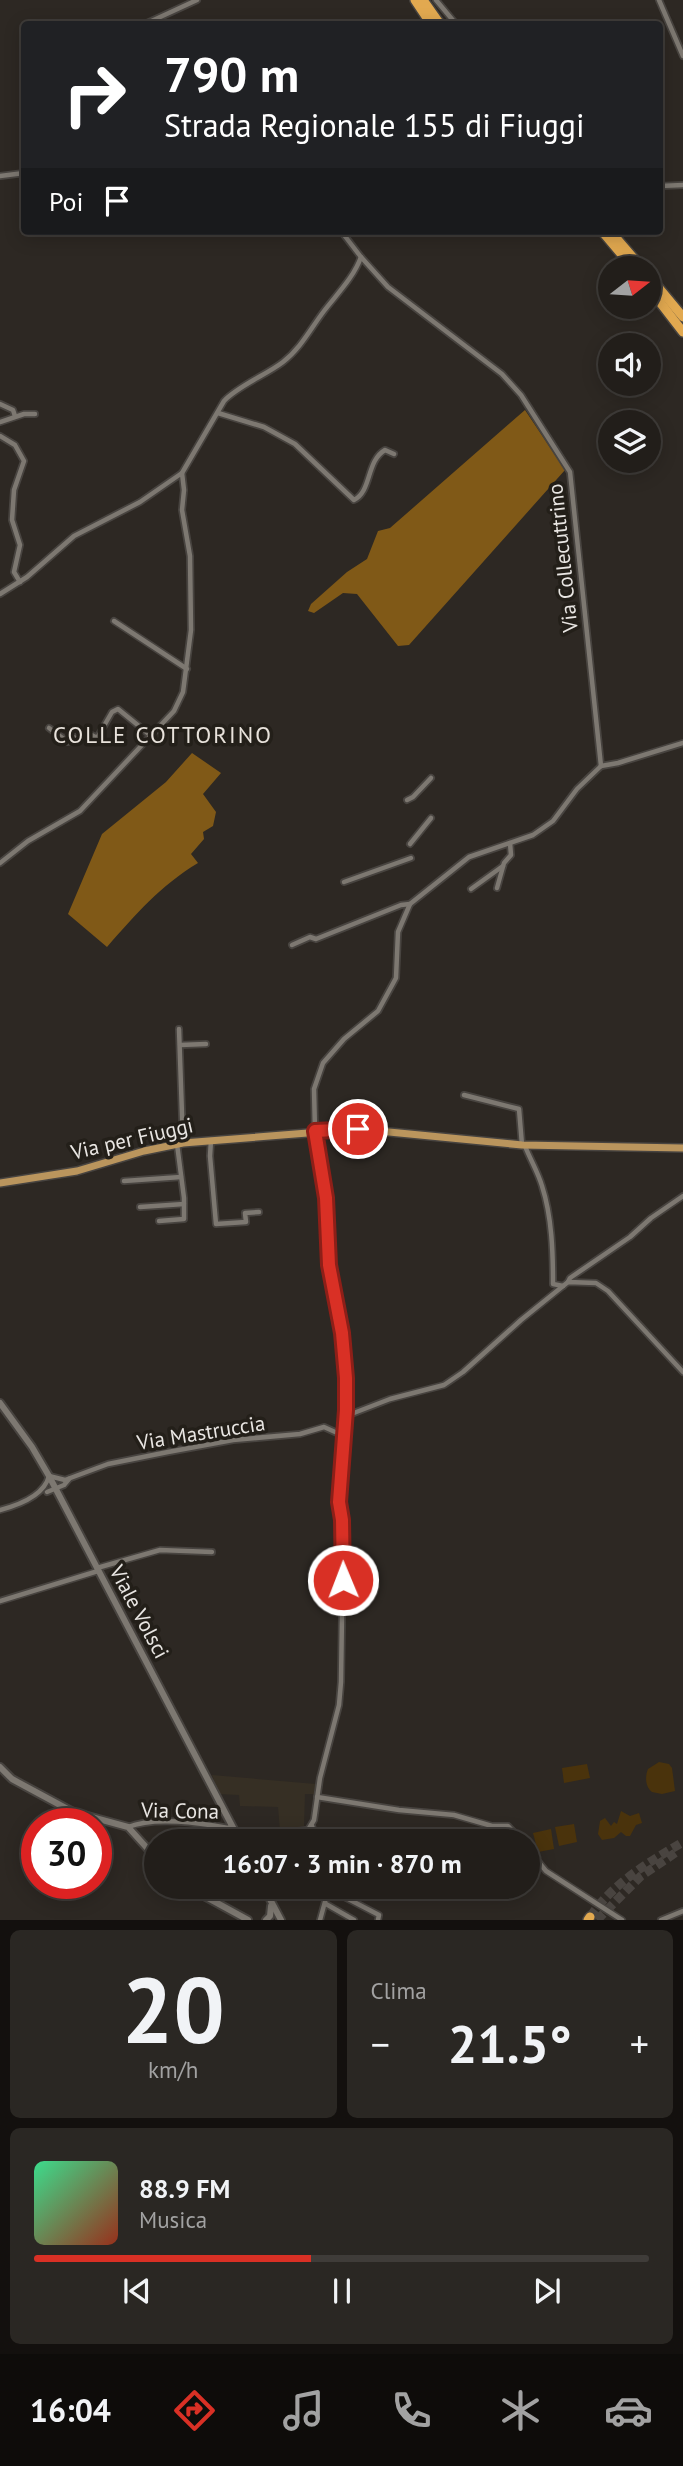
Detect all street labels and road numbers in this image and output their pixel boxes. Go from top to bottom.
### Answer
street label: Via Collecuttrino [541,482,584,635]
street label: Via per Fiuggi [67,1111,196,1166]
street label: Via Mastruccia [134,1409,267,1456]
street label: Viale Volsci [103,1560,175,1663]
street label: Via Cona [140,1796,219,1825]

